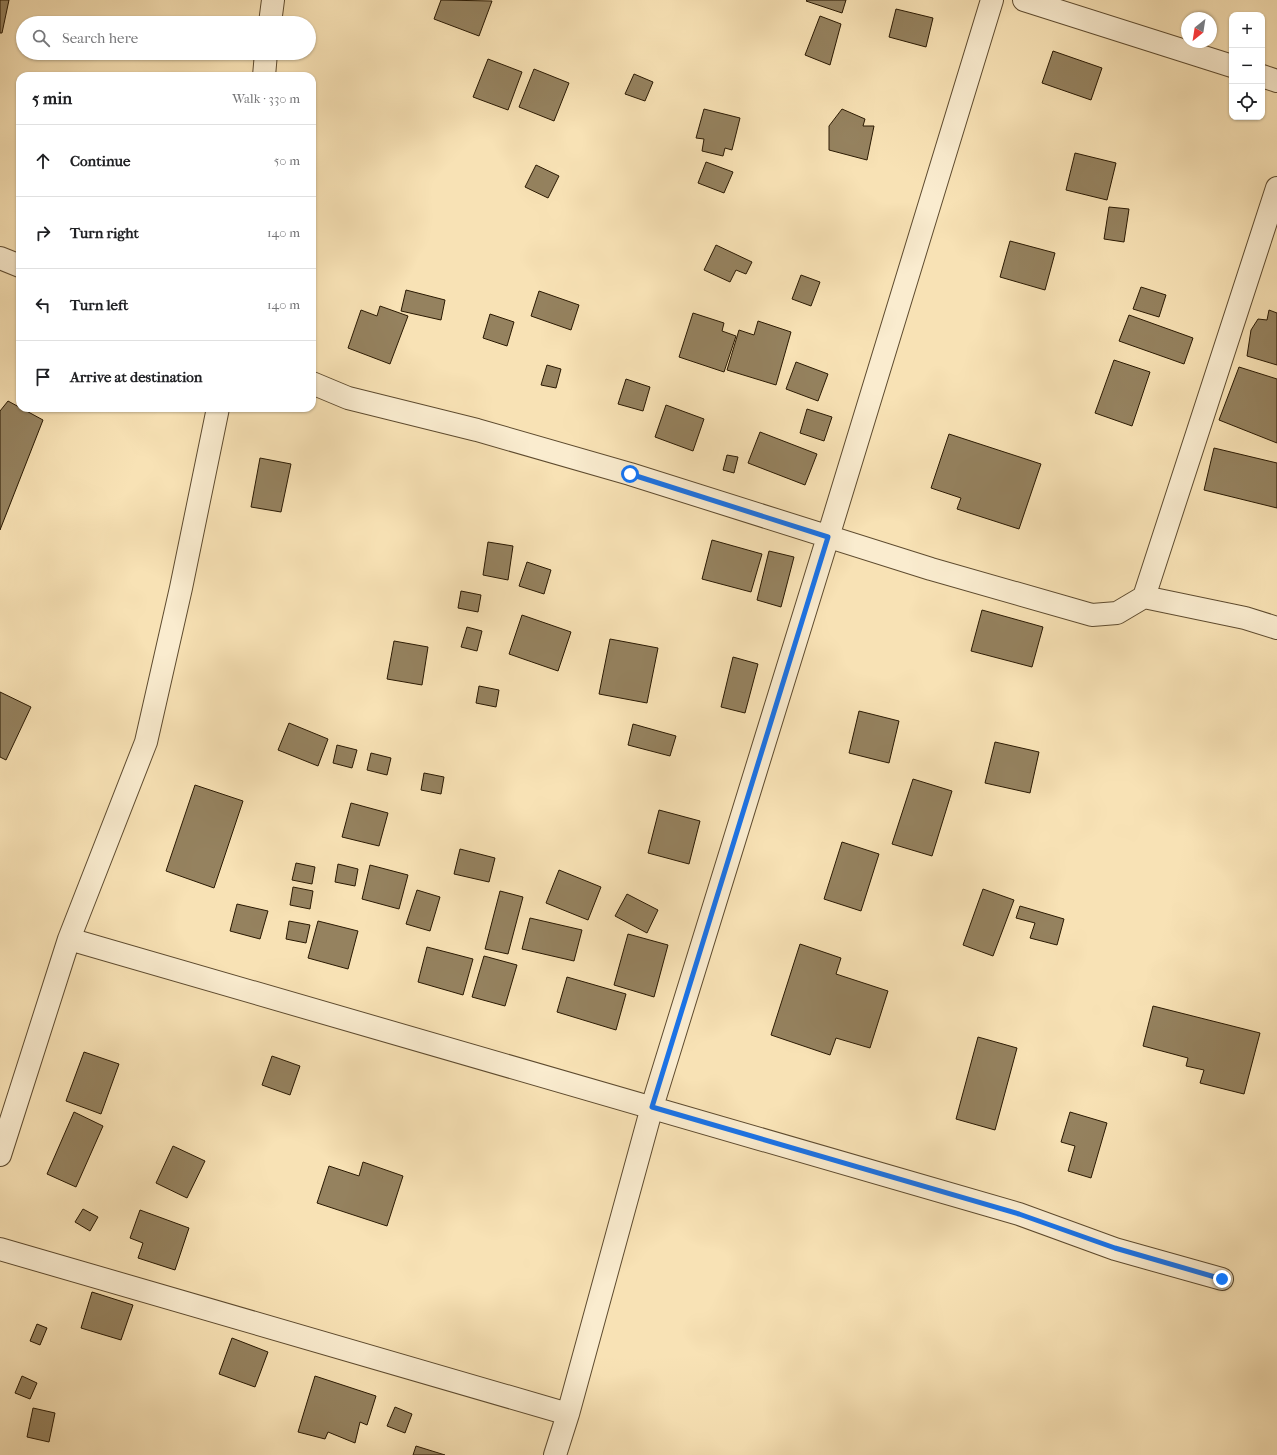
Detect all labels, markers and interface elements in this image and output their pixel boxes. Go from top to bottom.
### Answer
north arrow [1181,12,1217,48]
map controls [1229,12,1265,120]
button: + [1229,12,1265,48]
search box [16,16,316,60]
icon: search [30,27,52,49]
text: Search here [62,29,138,47]
button: − [1229,48,1265,84]
button: locate [1229,84,1265,120]
text: 5 min [32,88,72,108]
text: Walk · 330 m [232,91,300,106]
icon: ahead [32,150,54,172]
text: Continue [70,152,130,170]
text: 50 m [274,153,300,168]
icon: right [32,222,54,244]
text: Turn right [70,224,139,242]
text: 140 m [267,225,300,240]
icon: left [32,294,54,316]
text: Turn left [70,296,128,314]
text: 140 m [267,297,300,312]
icon: arrive [32,366,54,388]
text: Arrive at destination [70,368,202,386]
route start [621,465,639,483]
route end [1213,1270,1231,1288]

